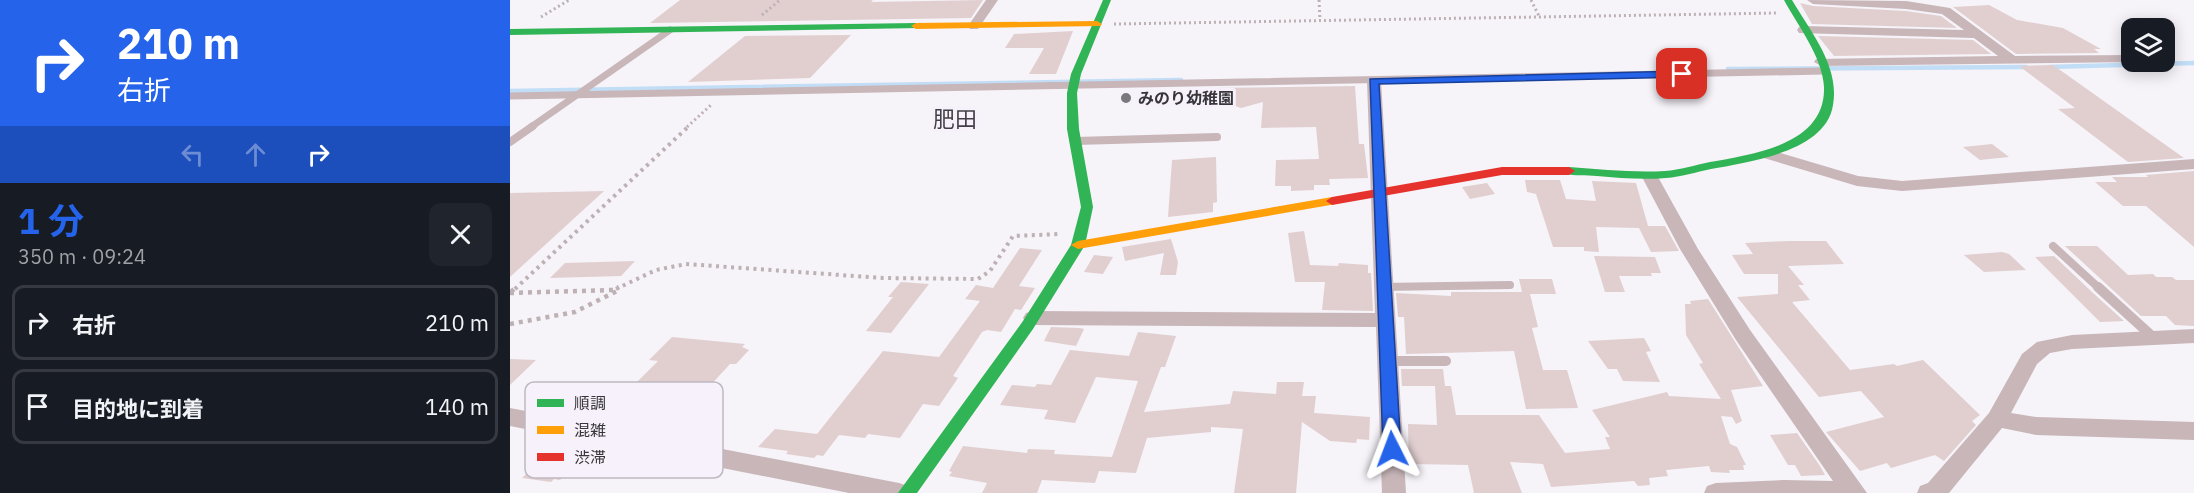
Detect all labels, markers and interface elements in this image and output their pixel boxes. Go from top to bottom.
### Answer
text: 210 m [117,16,240,71]
map controls [2121,18,2175,72]
button: layers [2121,18,2175,72]
icon: right [18,24,96,102]
pin [1656,48,1707,99]
icon: arrive [1665,57,1698,90]
text: 右折 [117,72,171,107]
place label: みのり幼稚園 [1138,88,1234,108]
marker: みのり幼稚園 [1119,91,1133,105]
district label: 肥田 [933,104,977,133]
icon: left [176,138,209,171]
icon: ahead [239,138,272,171]
icon: right [302,138,335,171]
text: 1 分 [18,197,84,244]
button: close [429,203,492,266]
text: 350 m · 09:24 [18,243,146,270]
icon: right [21,306,54,339]
text: 210 m [425,308,489,337]
text: 右折 [72,310,116,339]
legend [525,382,723,478]
icon: arrive [21,390,54,423]
text: 140 m [425,392,489,421]
text: 順調 [574,393,606,413]
text: 目的地に到着 [72,394,204,423]
position arrow [1360,417,1424,481]
text: 混雑 [574,420,606,440]
text: 渋滞 [574,447,606,467]

